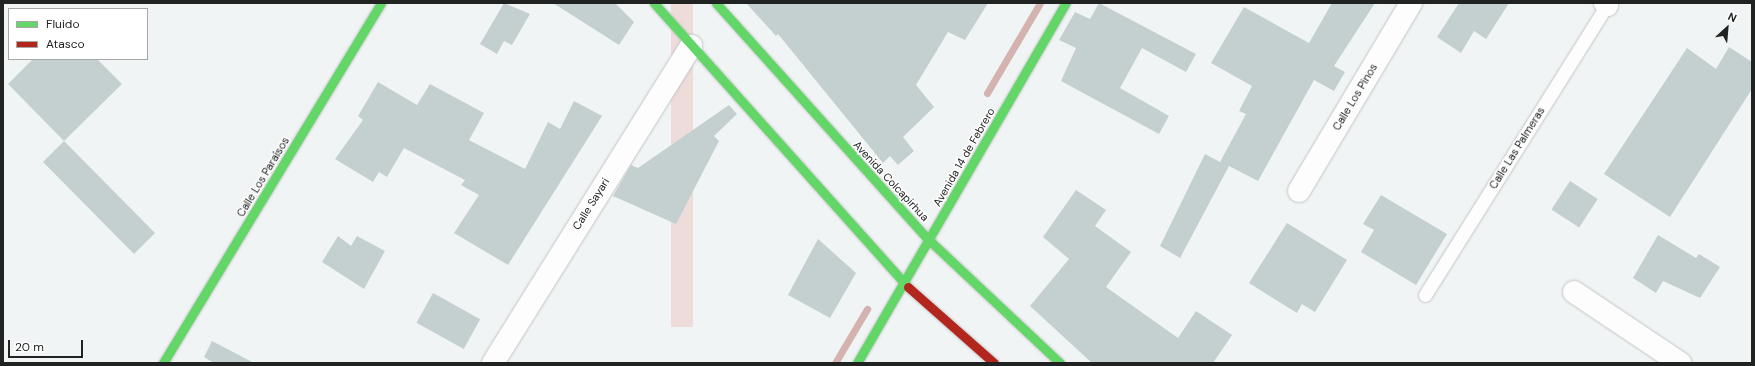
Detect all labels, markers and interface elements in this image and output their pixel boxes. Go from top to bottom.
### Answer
legend [8,8,148,60]
north arrow [1707,8,1747,48]
text: N [1726,9,1739,25]
text: Fluido [46,16,80,32]
text: Atasco [46,36,85,52]
street label: Calle Los Pinos [1330,61,1380,133]
street label: Calle Las Palmeras [1486,104,1548,192]
street label: Avenida 14 de Febrero [930,105,998,209]
street label: Calle Los Paraísos [234,135,292,219]
street label: Avenida Colcapirhua [850,138,932,224]
street label: Calle Sayari [570,176,612,232]
scale bar [10,332,85,358]
text: 20 m [15,339,44,355]

